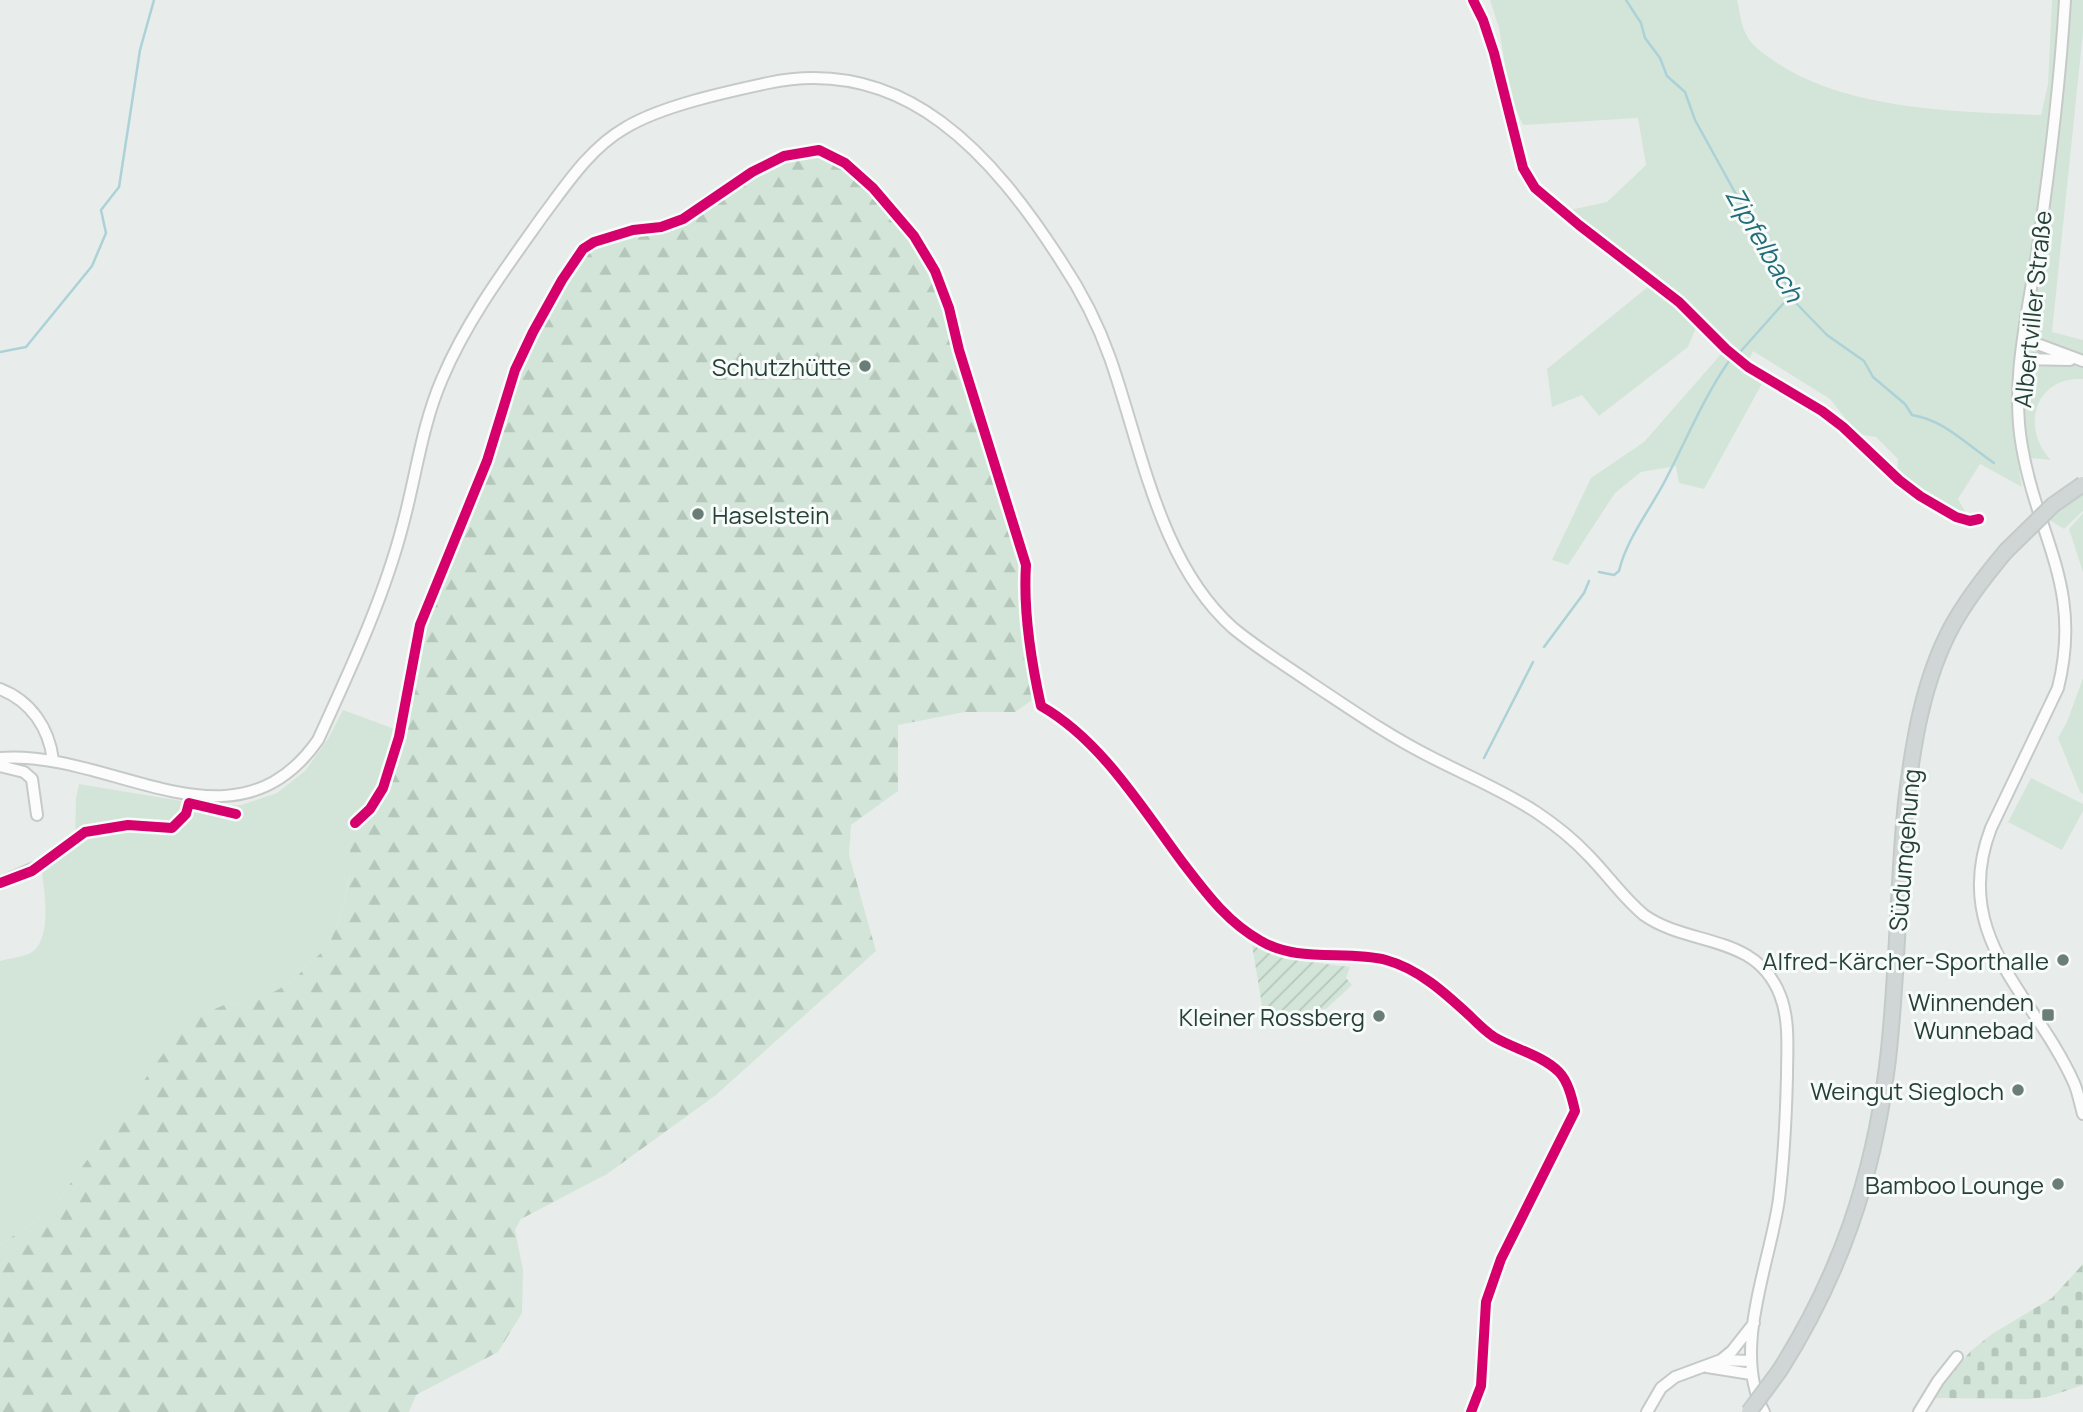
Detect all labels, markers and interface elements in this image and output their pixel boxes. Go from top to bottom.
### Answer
water label: Zipfelbach [1718,180,1813,309]
street label: Albertviller Straße [2005,209,2059,409]
place label: Schutzhütte [712,350,851,383]
marker: Schutzhütte [857,358,873,374]
place label: Haselstein [712,498,830,531]
marker: Haselstein [690,506,706,522]
street label: Südumgehung [1880,767,1928,933]
place label: Alfred-Kärcher-Sporthalle [1762,944,2049,977]
marker: Alfred-Kärcher-Sporthalle [2055,952,2071,968]
place label: Winnenden Wunnebad [1908,985,2034,1046]
place label: Kleiner Rossberg [1179,1000,1365,1033]
marker: Winnenden Wunnebad [2040,1007,2056,1023]
marker: Kleiner Rossberg [1371,1008,1387,1024]
place label: Weingut Siegloch [1810,1074,2004,1107]
marker: Weingut Siegloch [2010,1082,2026,1098]
place label: Bamboo Lounge [1865,1168,2044,1201]
marker: Bamboo Lounge [2050,1176,2066,1192]

